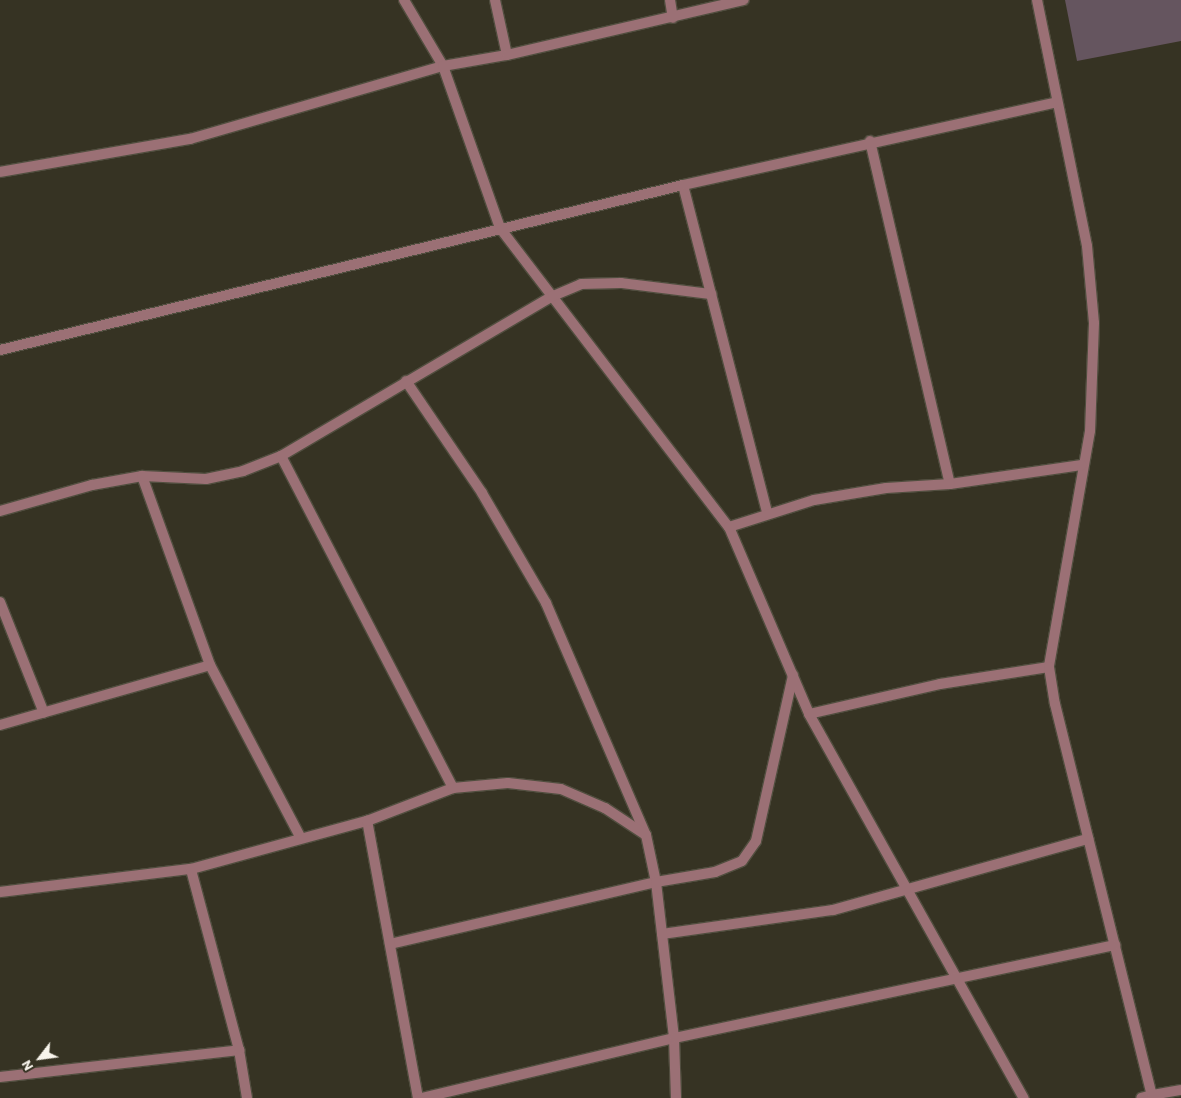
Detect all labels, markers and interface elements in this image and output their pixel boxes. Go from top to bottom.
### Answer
north arrow [15,1033,65,1083]
text: N [17,1057,36,1074]

